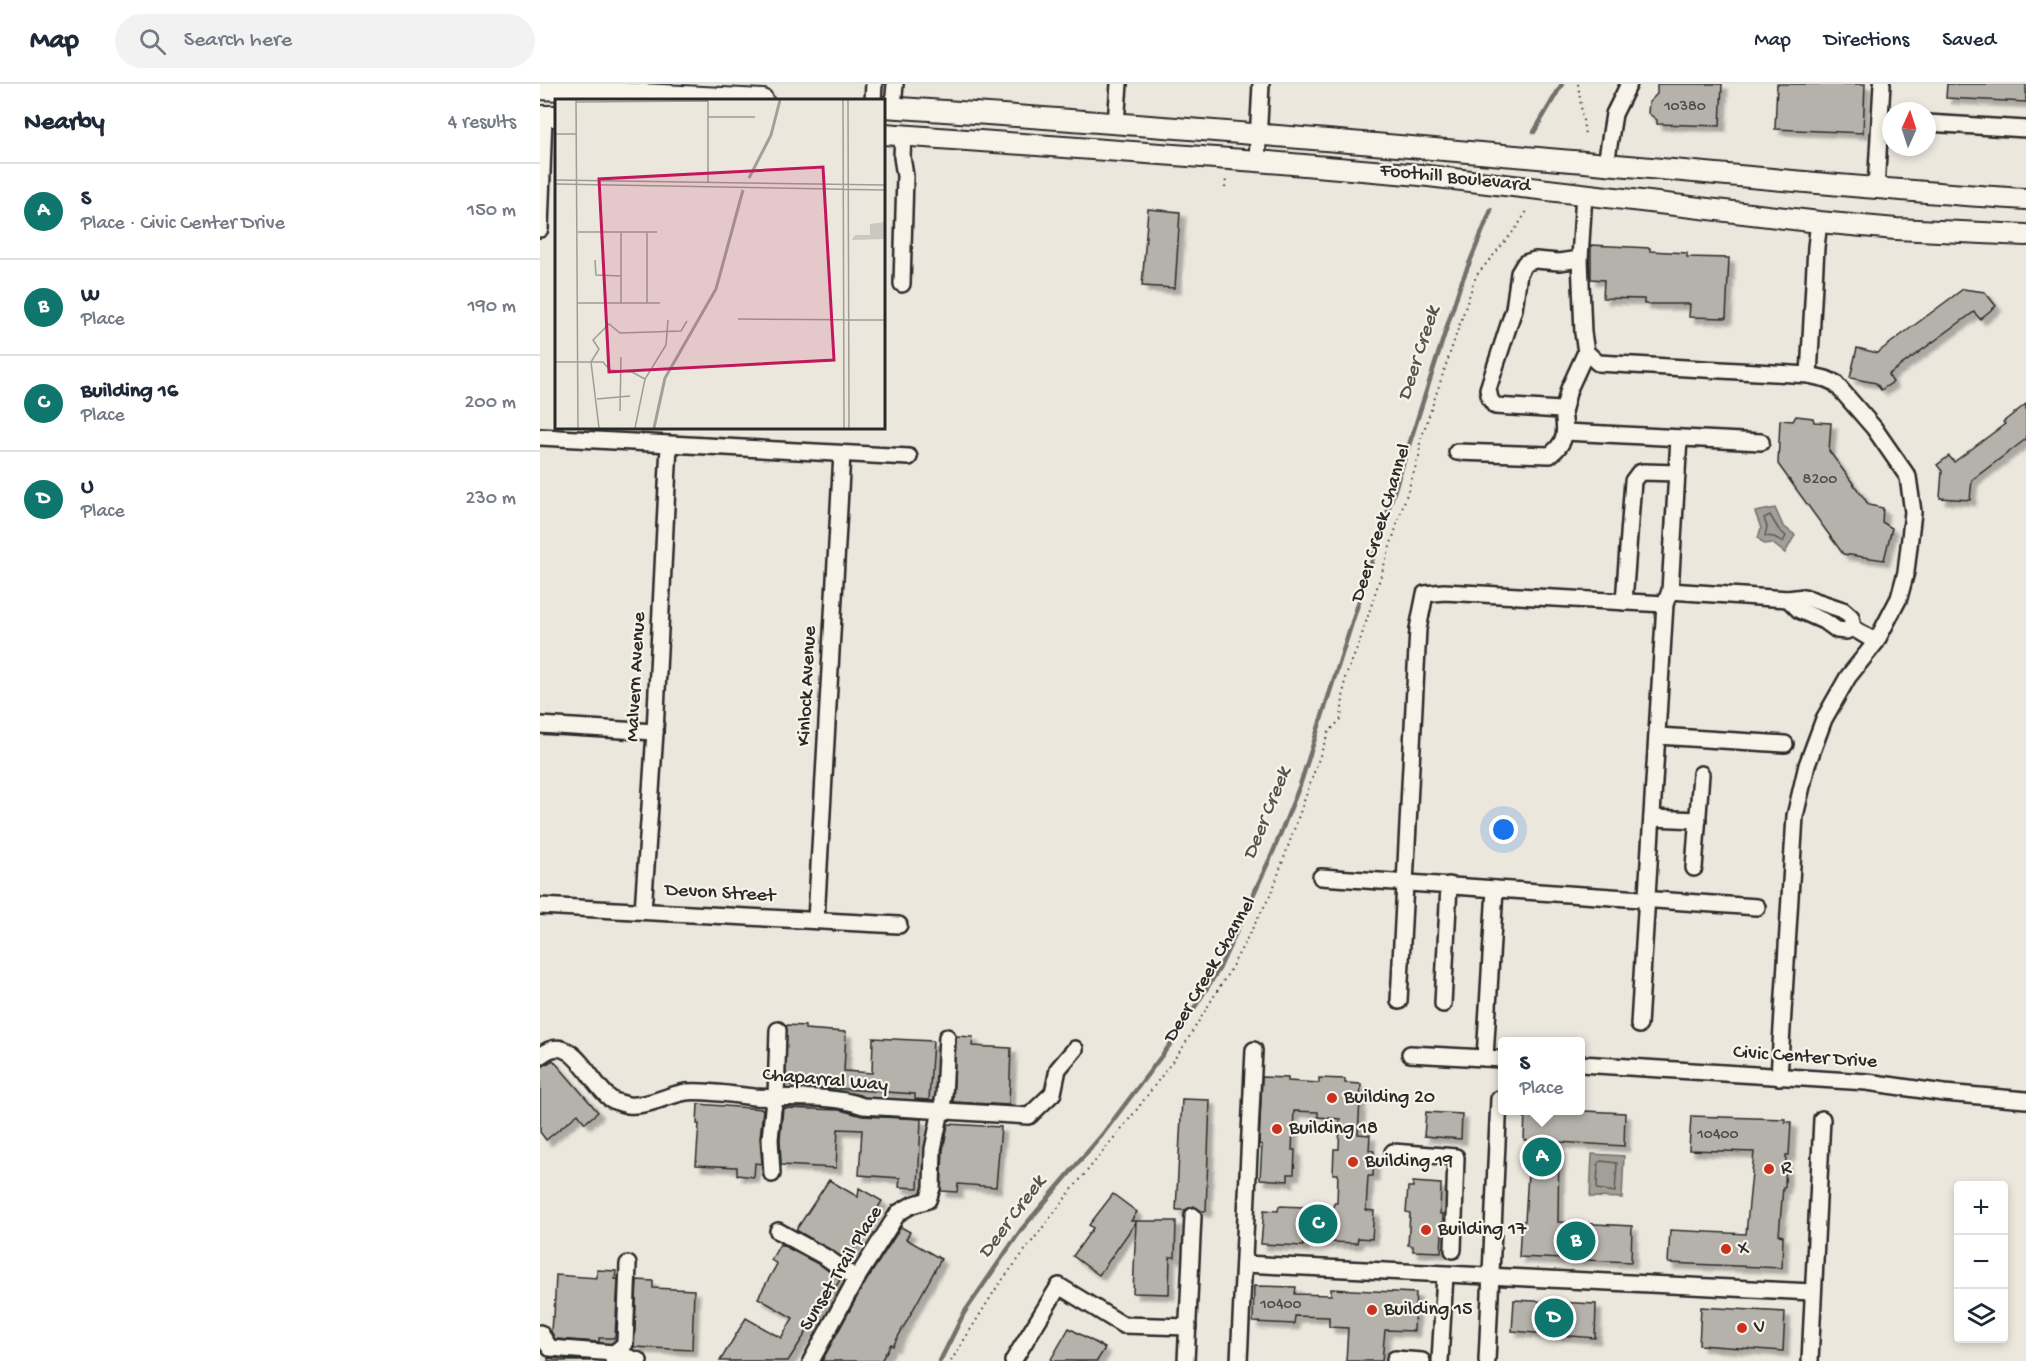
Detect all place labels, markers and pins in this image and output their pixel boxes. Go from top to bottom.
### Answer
place label: Building 20 [1343,1087,1435,1110]
marker: Building 20 [1325,1091,1339,1105]
place label: Building 18 [1288,1118,1378,1141]
marker: Building 18 [1270,1122,1284,1136]
pin: A [1522,1134,1562,1180]
place label: Building 19 [1364,1151,1453,1174]
marker: Building 19 [1346,1155,1360,1169]
place label: R [1781,1158,1793,1181]
marker: R [1762,1162,1776,1176]
pin: C [1298,1202,1338,1246]
pin: B [1556,1218,1596,1264]
place label: Building 17 [1437,1219,1527,1242]
marker: Building 17 [1419,1223,1433,1237]
place label: X [1737,1238,1750,1261]
marker: X [1719,1242,1733,1256]
pin: D [1534,1296,1574,1340]
place label: Building 15 [1383,1299,1473,1322]
marker: Building 15 [1365,1303,1379,1317]
place label: V [1753,1317,1765,1340]
marker: V [1735,1321,1749,1335]

